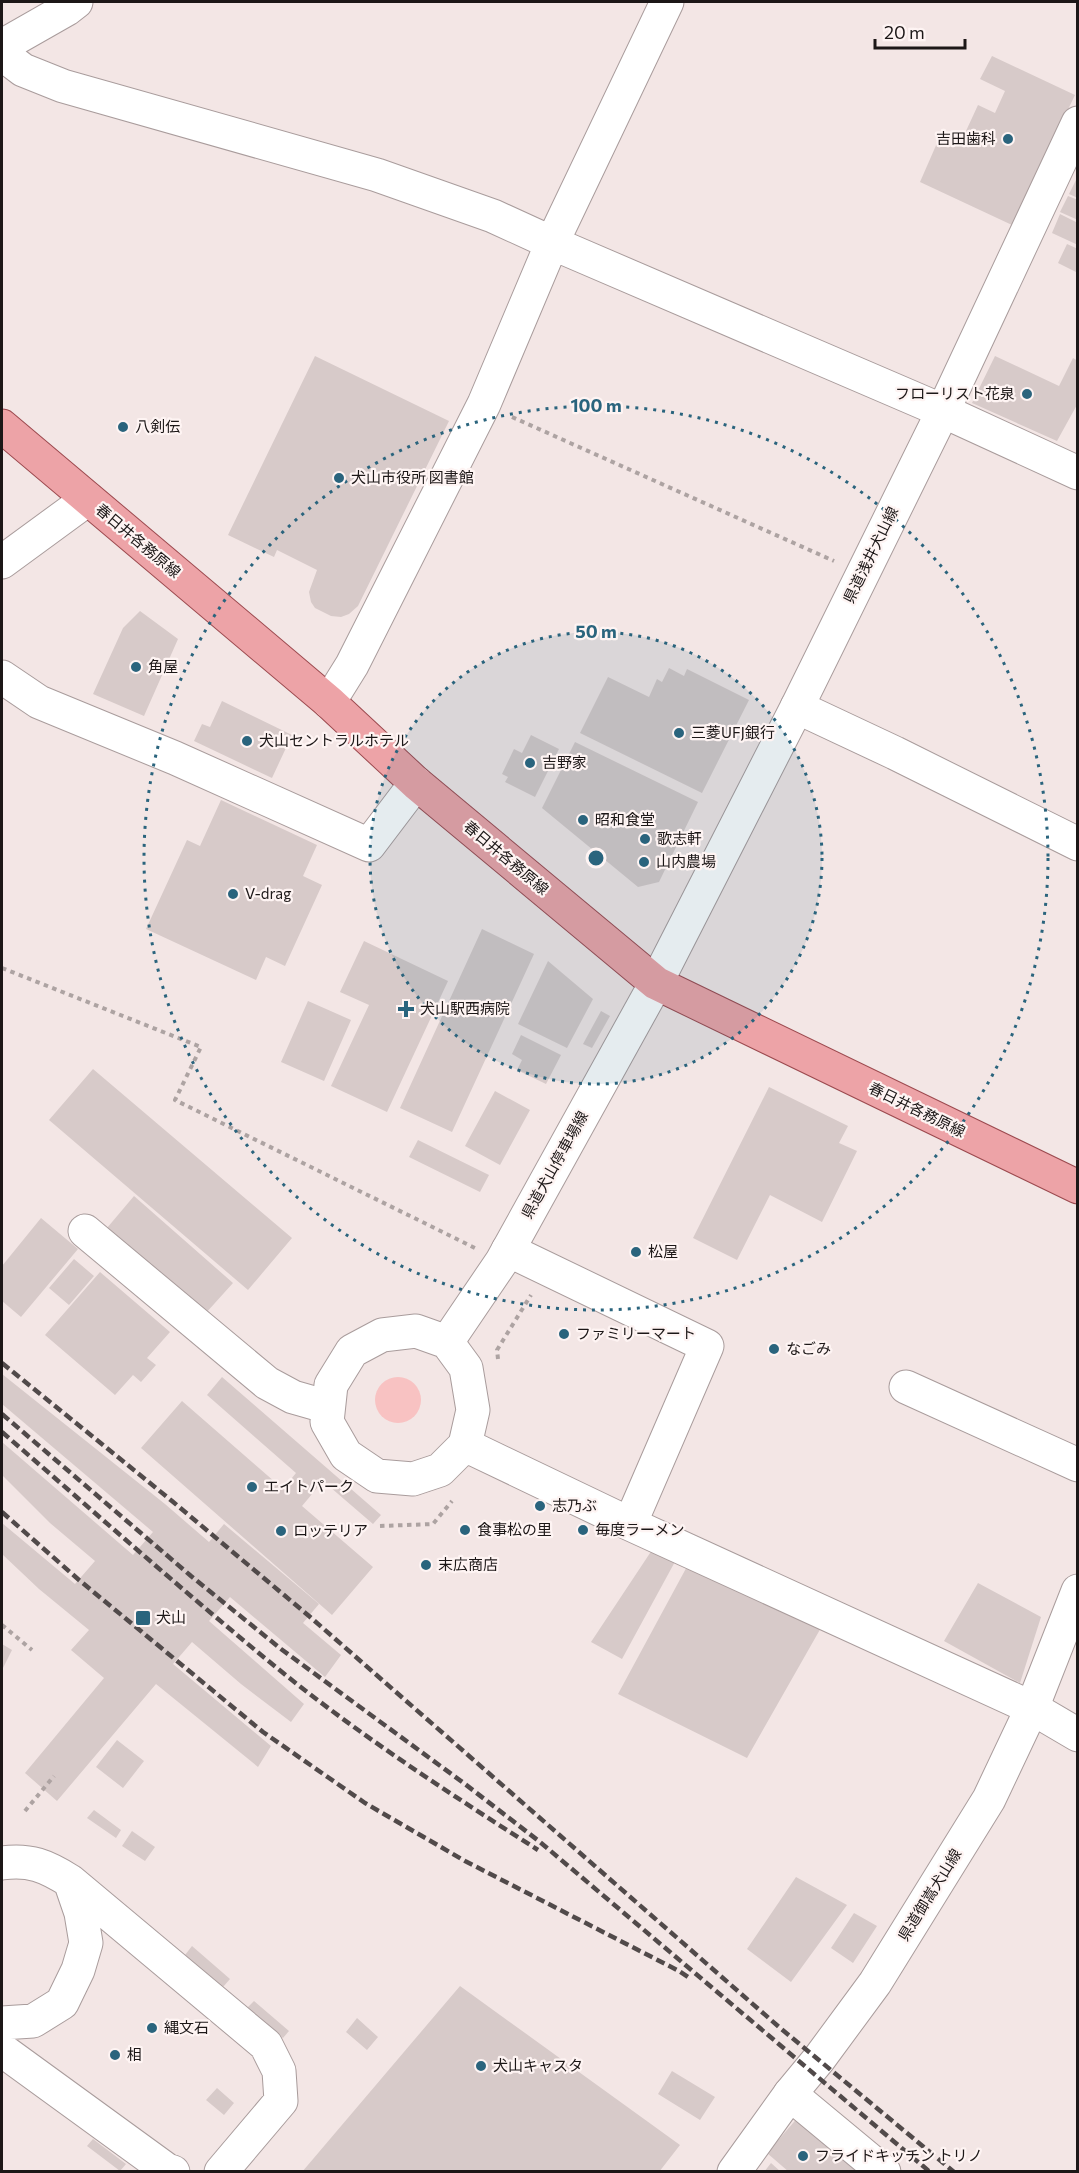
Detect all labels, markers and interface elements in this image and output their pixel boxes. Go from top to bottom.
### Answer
scale bar [875,12,965,50]
text: 20 m [884,21,925,43]
place label: 吉田歯科 [936,129,996,147]
marker: 吉田歯科 [1001,132,1015,146]
place label: フローリスト花泉 [895,384,1015,402]
marker: フローリスト花泉 [1020,387,1034,401]
text: 100 m [570,394,622,416]
place label: 八剣伝 [135,417,180,435]
marker: 八剣伝 [116,420,130,434]
place label: 犬山市役所 図書館 [351,468,474,486]
marker: 犬山市役所 図書館 [332,471,346,485]
street label: 春日井各務原線 [93,500,185,581]
street label: 県道浅井犬山線 [839,503,901,606]
text: 50 m [575,620,617,642]
place label: 角屋 [148,657,178,675]
marker: 角屋 [129,660,143,674]
place label: 三菱UFJ銀行 [691,723,775,741]
marker: 三菱UFJ銀行 [672,726,686,740]
place label: 犬山セントラルホテル [259,731,409,749]
marker: 犬山セントラルホテル [240,734,254,748]
place label: 吉野家 [542,753,587,771]
marker: 吉野家 [523,756,537,770]
place label: 昭和食堂 [595,810,655,828]
marker: 昭和食堂 [576,813,590,827]
street label: 春日井各務原線 [461,817,553,898]
place label: 歌志軒 [657,829,702,847]
marker: 歌志軒 [638,832,652,846]
centre of rings [586,848,606,868]
place label: 山内農場 [656,852,716,870]
marker: 山内農場 [637,855,651,869]
place label: V-drag [245,884,291,902]
marker: V-drag [226,887,240,901]
place label: 犬山駅西病院 [420,999,510,1017]
marker: 犬山駅西病院 [397,1000,415,1018]
street label: 春日井各務原線 [866,1078,969,1140]
street label: 県道犬山停車場線 [517,1108,591,1221]
place label: 松屋 [648,1242,678,1260]
marker: 松屋 [629,1245,643,1259]
place label: ファミリーマート [576,1324,696,1342]
marker: ファミリーマート [557,1327,571,1341]
place label: なごみ [786,1339,831,1357]
marker: なごみ [767,1342,781,1356]
place label: エイトパーク [264,1477,354,1495]
marker: エイトパーク [245,1480,259,1494]
place label: 志乃ぶ [552,1496,597,1514]
marker: 志乃ぶ [533,1499,547,1513]
place label: 食事松の里 [477,1520,552,1538]
place label: 毎度ラーメン [595,1520,684,1538]
place label: ロッテリア [293,1521,368,1539]
marker: 食事松の里 [458,1523,472,1537]
marker: 毎度ラーメン [576,1523,590,1537]
marker: ロッテリア [274,1524,288,1538]
place label: 末広商店 [438,1555,498,1573]
marker: 末広商店 [419,1558,433,1572]
place label: 犬山 [156,1608,186,1626]
marker: 犬山 [134,1609,152,1627]
street label: 県道御嵩犬山線 [894,1845,965,1944]
place label: 縄文石 [164,2018,209,2036]
marker: 縄文石 [145,2021,159,2035]
place label: 相 [127,2045,142,2063]
marker: 相 [108,2048,122,2062]
place label: 犬山キャスタ [493,2056,583,2074]
marker: 犬山キャスタ [474,2059,488,2073]
place label: フライドキッチン トリノ [815,2146,983,2164]
marker: フライドキッチン トリノ [796,2149,810,2163]

